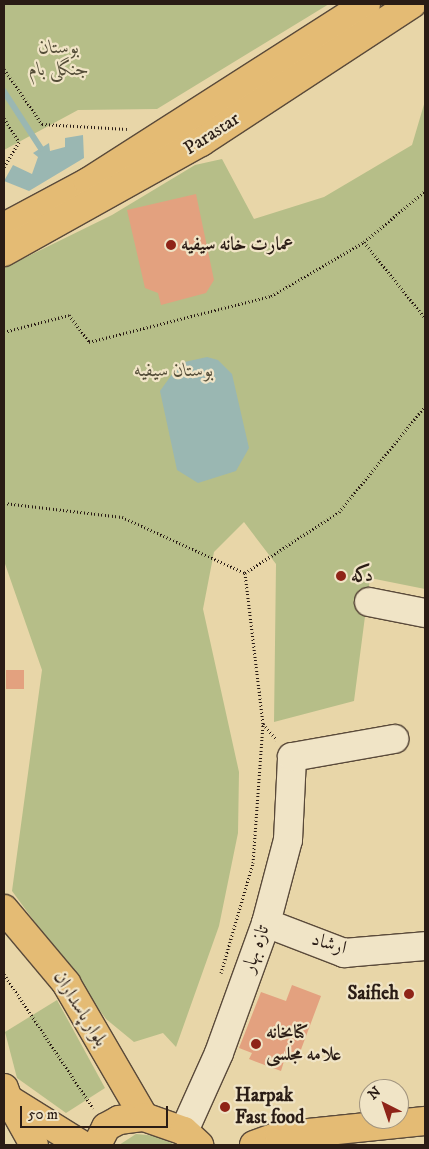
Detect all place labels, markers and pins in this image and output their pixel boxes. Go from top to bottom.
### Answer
place label: عمارت خانه سیفیه [181,234,293,256]
marker: عمارت خانه سیفیه [165,239,177,251]
place label: دکه [351,565,373,587]
marker: دکه [335,570,347,582]
place label: Saifieh [348,983,399,1005]
marker: Saifieh [403,988,415,1000]
place label: کتابخانه علامه مجلسی [266,1022,342,1066]
marker: کتابخانه علامه مجلسی [250,1038,262,1050]
place label: Harpak Fast food [235,1085,305,1129]
marker: Harpak Fast food [219,1101,231,1113]

